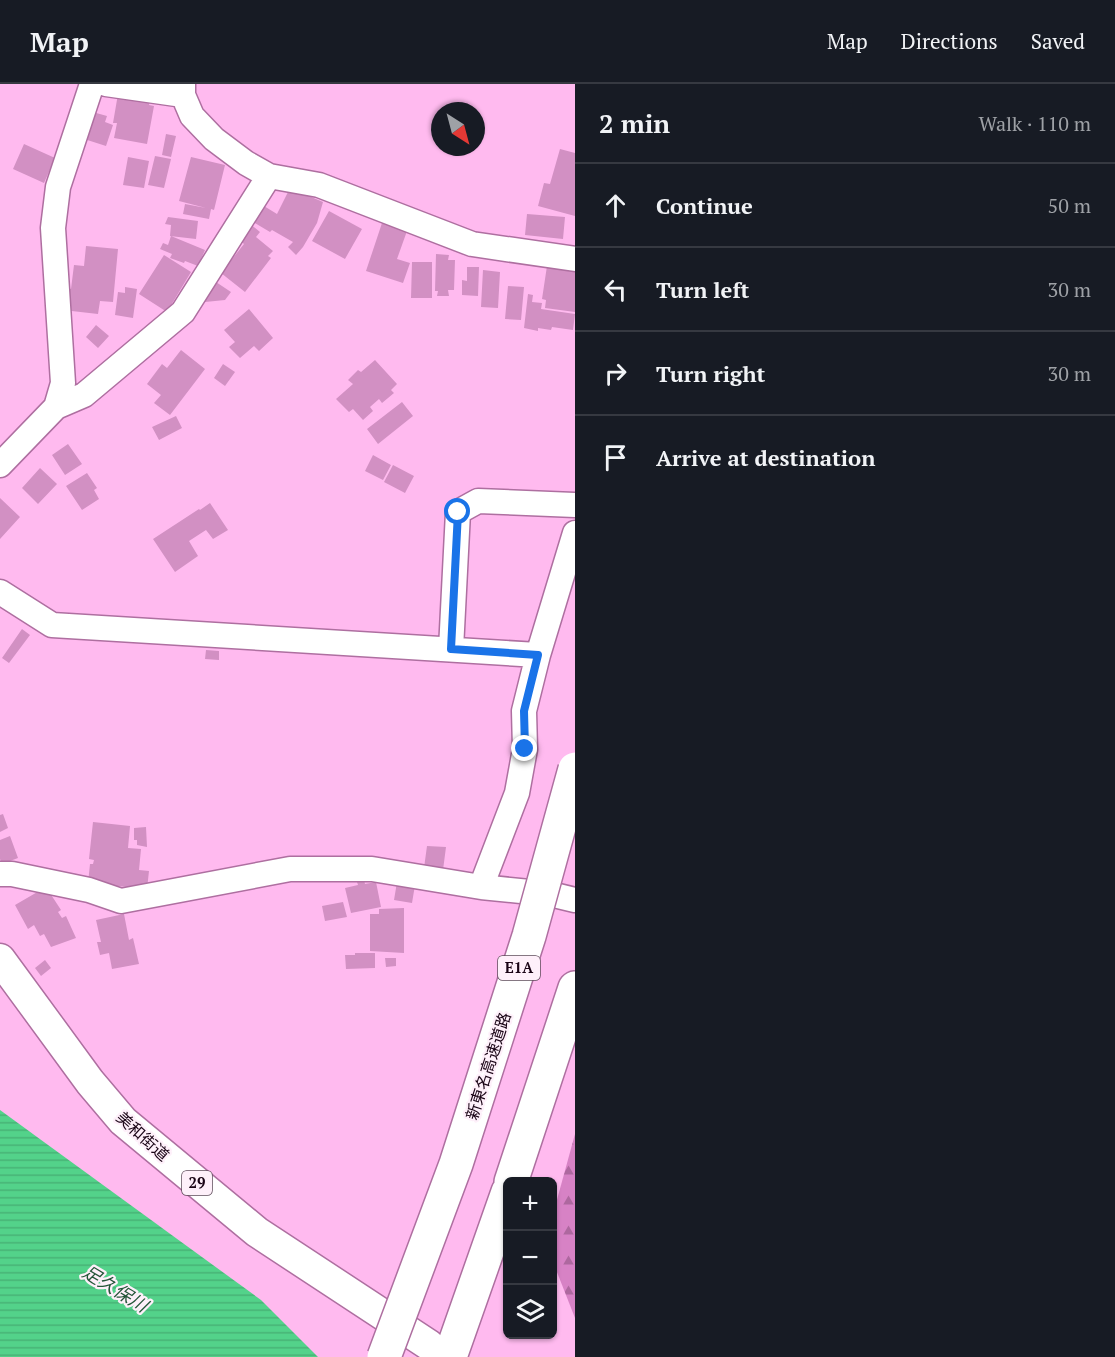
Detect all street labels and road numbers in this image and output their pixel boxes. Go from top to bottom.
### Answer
road number: E1A [498,956,540,980]
street label: 新東名高速道路 [460,1009,516,1123]
street label: 美和街道 [112,1106,174,1166]
road number: 29 [182,1171,212,1195]

